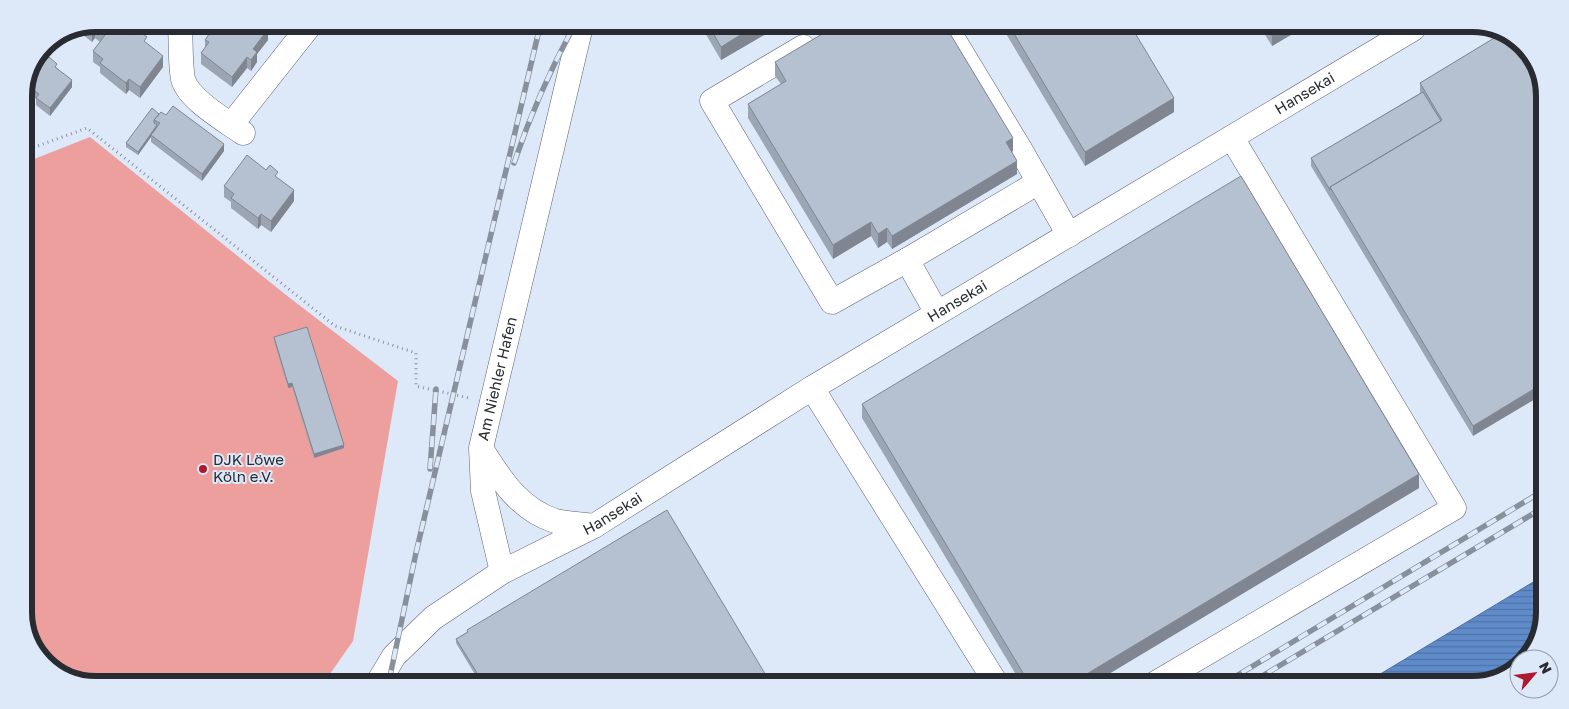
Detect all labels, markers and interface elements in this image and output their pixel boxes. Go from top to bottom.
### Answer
street label: Hansekai [1271,68,1338,118]
street label: Hansekai [923,276,990,325]
street label: Am Niehler Hafen [473,315,520,442]
place label: DJK Löwe Köln e.V. [213,450,284,485]
marker: DJK Löwe Köln e.V. [197,463,209,475]
street label: Hansekai [580,488,645,538]
north arrow [1509,649,1559,699]
text: N [1536,659,1556,676]

